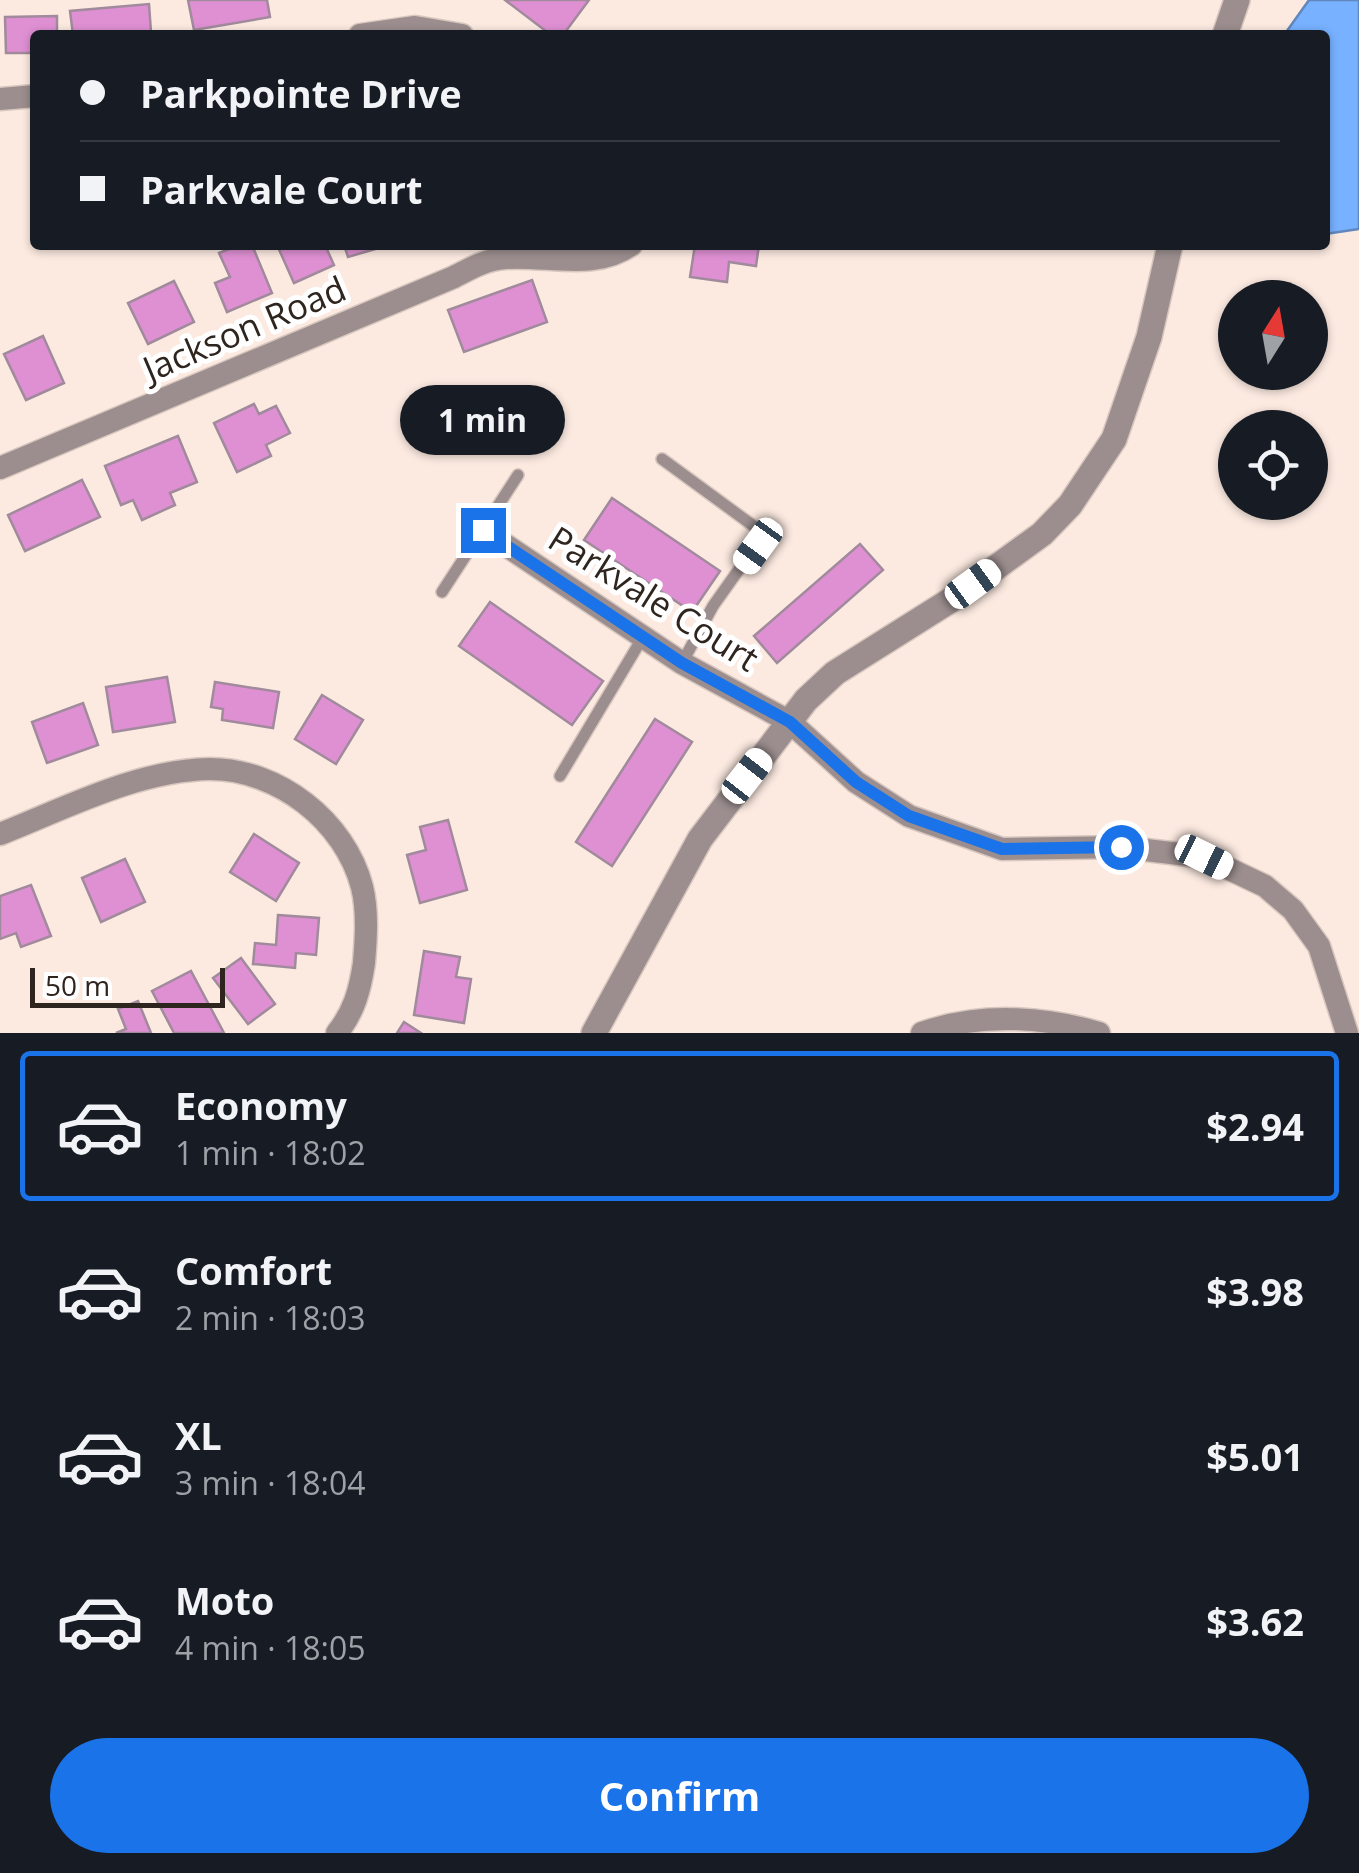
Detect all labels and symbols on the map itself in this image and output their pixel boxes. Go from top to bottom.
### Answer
street label: Jackson Road [133,264,353,393]
north arrow [1218,280,1328,390]
callout: 1 min [400,385,566,455]
route end [461,508,506,553]
car [728,513,788,579]
street label: Parkvale Court [540,515,768,681]
car [940,554,1006,614]
car [717,743,777,809]
route start [1099,825,1144,870]
car [1170,830,1238,884]
scale bar [30,963,225,1008]

